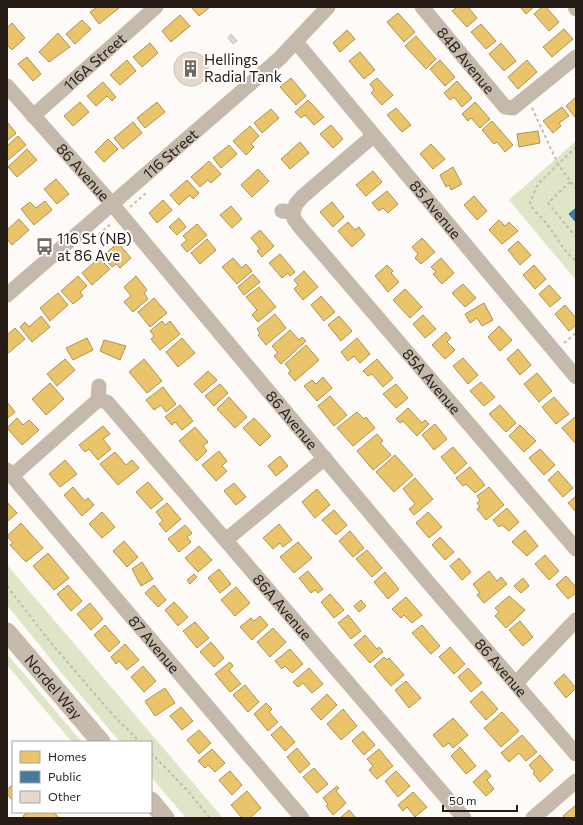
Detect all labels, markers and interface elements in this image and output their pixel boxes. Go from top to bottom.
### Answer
street label: 84B Avenue [433,23,499,97]
street label: 116A Street [59,29,129,94]
place label: Hellings Radial Tank [204,50,282,85]
building icon: Hellings Radial Tank [181,58,201,78]
street label: 116 Street [139,125,201,182]
street label: 86 Avenue [53,139,114,205]
street label: 85 Avenue [406,176,465,242]
place label: 116 St (NB) at 86 Ave [57,229,132,264]
bus stop icon: 116 St (NB) at 86 Ave [34,237,54,257]
street label: 85A Avenue [399,345,465,418]
street label: 86 Avenue [262,387,322,453]
street label: 86A Avenue [249,570,316,643]
street label: 87 Avenue [125,611,184,676]
street label: 86 Avenue [471,634,531,700]
street label: Nordel Way [21,651,87,723]
legend [12,741,152,813]
text: Homes [48,749,86,763]
text: Public [48,769,81,783]
scale bar [443,787,517,813]
text: Other [48,789,81,803]
text: 50 m [449,793,477,807]

